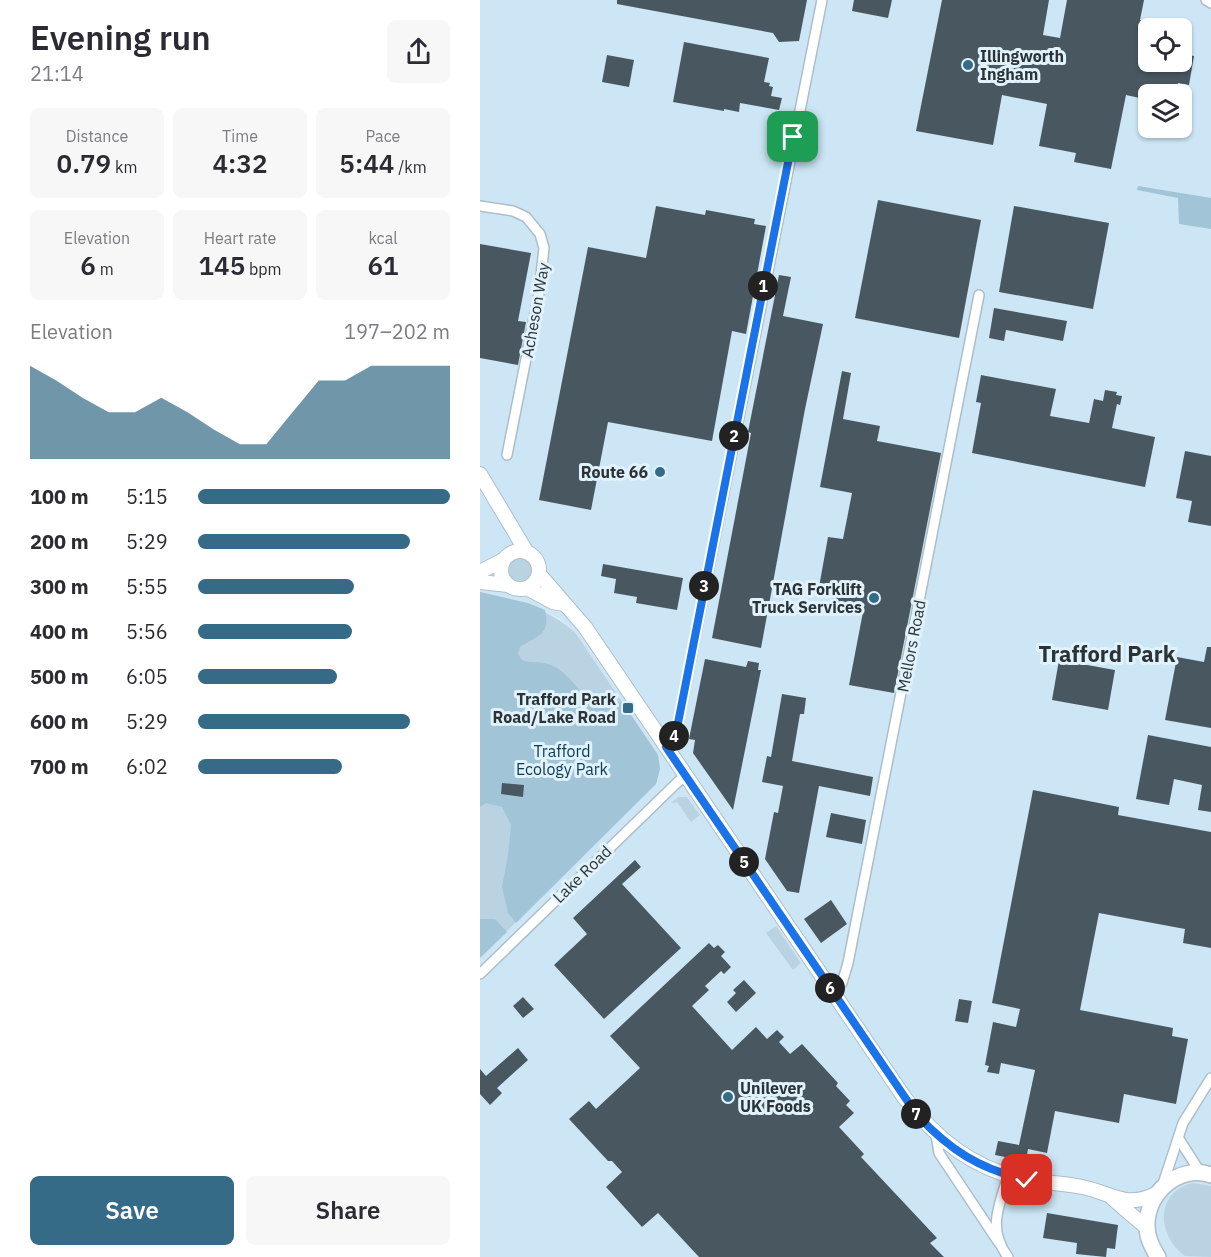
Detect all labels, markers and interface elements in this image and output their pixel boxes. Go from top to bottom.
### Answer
text: Evening run [30,16,211,59]
map controls [1138,18,1192,138]
button: locate [1138,18,1192,72]
button: share [387,20,450,83]
place label: Illingworth Ingham [980,46,1064,84]
marker: Illingworth Ingham [961,58,975,72]
text: 21:14 [30,60,84,87]
button: layers [1138,84,1192,138]
pin [767,111,818,162]
icon: arrive [776,120,809,153]
text: Distance [66,126,128,146]
text: Time [222,126,258,146]
text: Pace [366,126,400,146]
text: 0.79 [57,146,111,180]
text: 4:32 [212,146,268,180]
text: 5:44 [339,146,394,180]
text: km [111,157,137,177]
text: /km [394,157,427,177]
text: Elevation [64,228,130,248]
text: Heart rate [204,228,276,248]
text: kcal [368,228,398,248]
text: 6 [80,248,96,282]
text: 145 [198,248,245,282]
text: 61 [367,248,399,282]
text: m [96,259,114,279]
text: bpm [245,259,282,279]
street label: Acheson Way [517,261,553,359]
pin: 1 [748,271,778,301]
text: 1 [758,276,768,296]
text: Elevation [30,318,113,345]
text: 197–202 m [344,318,450,345]
pin: 2 [719,421,749,451]
text: 2 [729,426,739,446]
place label: Route 66 [581,462,648,482]
marker: Route 66 [653,465,667,479]
text: 100 m [30,483,89,510]
text: 5:15 [126,483,168,510]
text: 200 m [30,528,89,555]
text: 5:29 [126,528,168,555]
pin: 3 [689,571,719,601]
text: 300 m [30,573,89,600]
text: 5:55 [126,573,168,600]
text: 3 [699,576,709,596]
place label: TAG Forklift Truck Services [752,579,862,617]
marker: TAG Forklift Truck Services [867,591,881,605]
street label: Mellors Road [892,598,930,694]
text: 400 m [30,618,89,645]
text: 5:56 [126,618,168,645]
district label: Trafford Park [1039,639,1176,668]
text: 500 m [30,663,89,690]
text: 6:05 [126,663,168,690]
place label: Trafford Park Road/Lake Road [493,689,617,727]
marker: Trafford Park Road/Lake Road [621,701,635,715]
text: 600 m [30,708,89,735]
text: 5:29 [126,708,168,735]
pin: 4 [659,721,689,751]
text: 4 [669,726,679,746]
park label: Trafford Ecology Park [516,741,609,779]
text: 700 m [30,753,89,780]
text: 6:02 [126,753,168,780]
street label: Lake Road [548,841,616,907]
pin: 5 [729,847,759,877]
text: 5 [739,852,749,872]
pin: 6 [815,973,845,1003]
text: 6 [825,978,835,998]
place label: Unilever UK Foods [740,1078,811,1116]
marker: Unilever UK Foods [721,1090,735,1104]
pin: 7 [901,1099,931,1129]
text: 7 [911,1104,921,1124]
pin [1001,1154,1052,1205]
icon: check [1010,1163,1043,1196]
button: Save [30,1176,234,1245]
button: Share [246,1176,450,1245]

